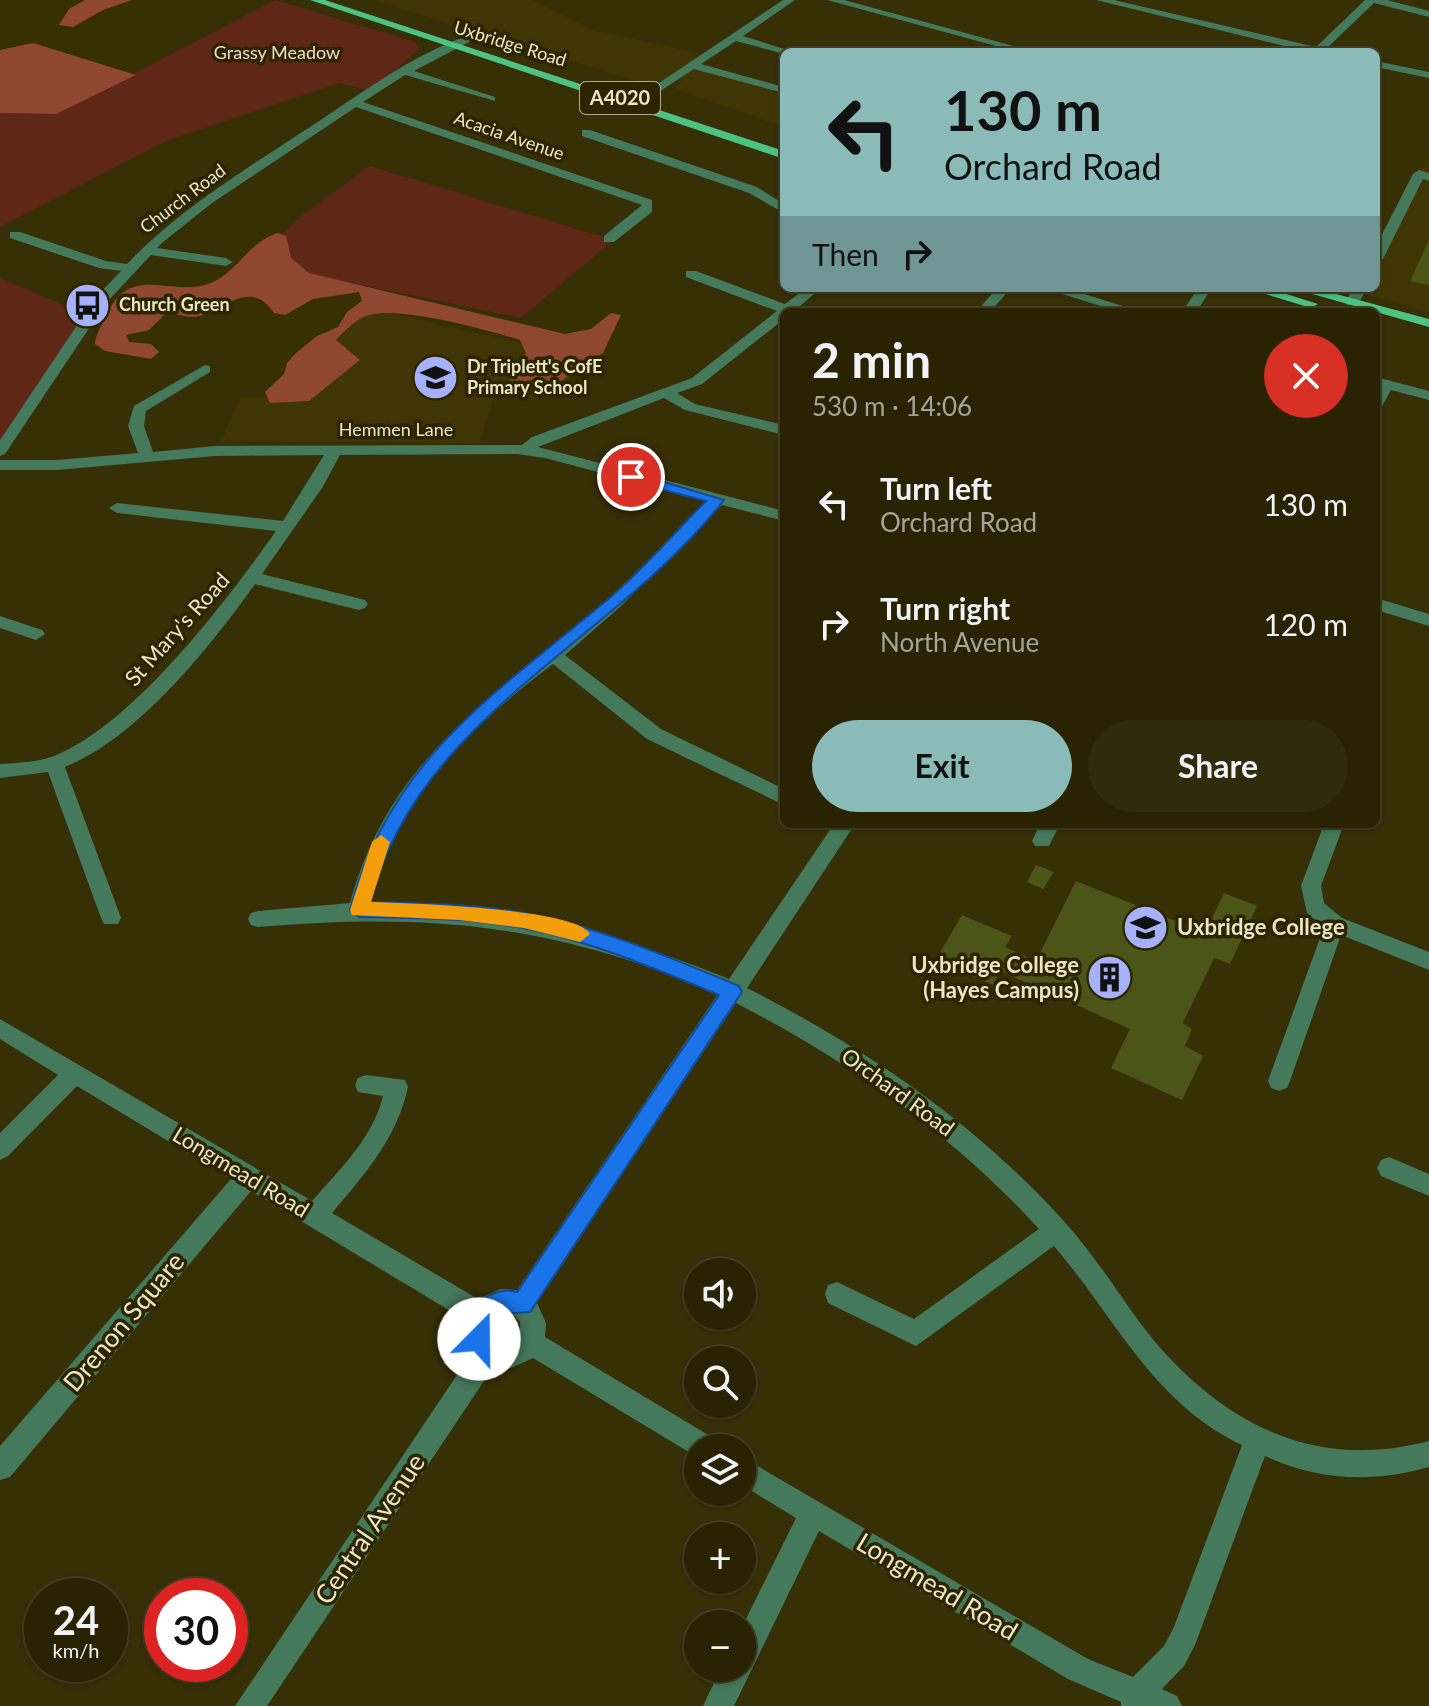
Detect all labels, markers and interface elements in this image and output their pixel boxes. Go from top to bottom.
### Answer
street label: Uxbridge Road [451,16,569,71]
park label: Grassy Meadow [214,41,340,63]
text: 130 m [944,76,1102,143]
icon: left [812,80,916,184]
road number: A4020 [580,82,660,114]
street label: Acacia Avenue [451,106,567,164]
text: Orchard Road [944,144,1162,188]
street label: Church Road [135,159,230,238]
icon: right [895,232,939,276]
text: Then [812,236,879,272]
bus stop icon: Church Green [64,281,112,329]
place label: Church Green [119,293,230,315]
text: 2 min [812,331,931,388]
button: close [1264,334,1348,418]
school or university icon: Dr Triplett's CofE Primary School [412,353,460,401]
place label: Dr Triplett's CofE Primary School [467,355,602,398]
text: 530 m · 14:06 [812,390,972,422]
street label: Hemmen Lane [339,418,453,440]
pin [597,443,665,511]
icon: arrive [609,455,653,499]
text: Turn left [880,470,992,506]
icon: left [812,482,856,526]
text: 130 m [1263,486,1348,522]
text: Orchard Road [880,506,1037,538]
street label: St Mary's Road [119,566,235,691]
text: Turn right [880,590,1010,626]
icon: right [812,602,856,646]
text: 120 m [1263,606,1348,642]
text: North Avenue [880,626,1039,658]
button: Exit [812,720,1072,812]
button: Share [1088,720,1348,812]
school or university icon: Uxbridge College [1122,903,1170,951]
place label: Uxbridge College [1177,913,1345,940]
place label: Uxbridge College (Hayes Campus) [911,951,1079,1003]
building icon: Uxbridge College (Hayes Campus) [1086,954,1134,1002]
street label: Orchard Road [837,1042,960,1142]
street label: Longmead Road [168,1120,314,1223]
street label: Drenon Square [56,1245,191,1397]
map controls [684,1258,756,1682]
button: sound [684,1258,756,1330]
position arrow [437,1297,521,1381]
button: search [684,1346,756,1418]
button: layers [684,1434,756,1506]
street label: Central Avenue [307,1447,431,1610]
button: + [684,1522,756,1594]
street label: Longmead Road [851,1526,1024,1647]
speed limit sign: 30 [144,1578,248,1682]
text: 24 [53,1596,99,1644]
button: − [684,1610,756,1682]
text: km/h [53,1638,99,1662]

